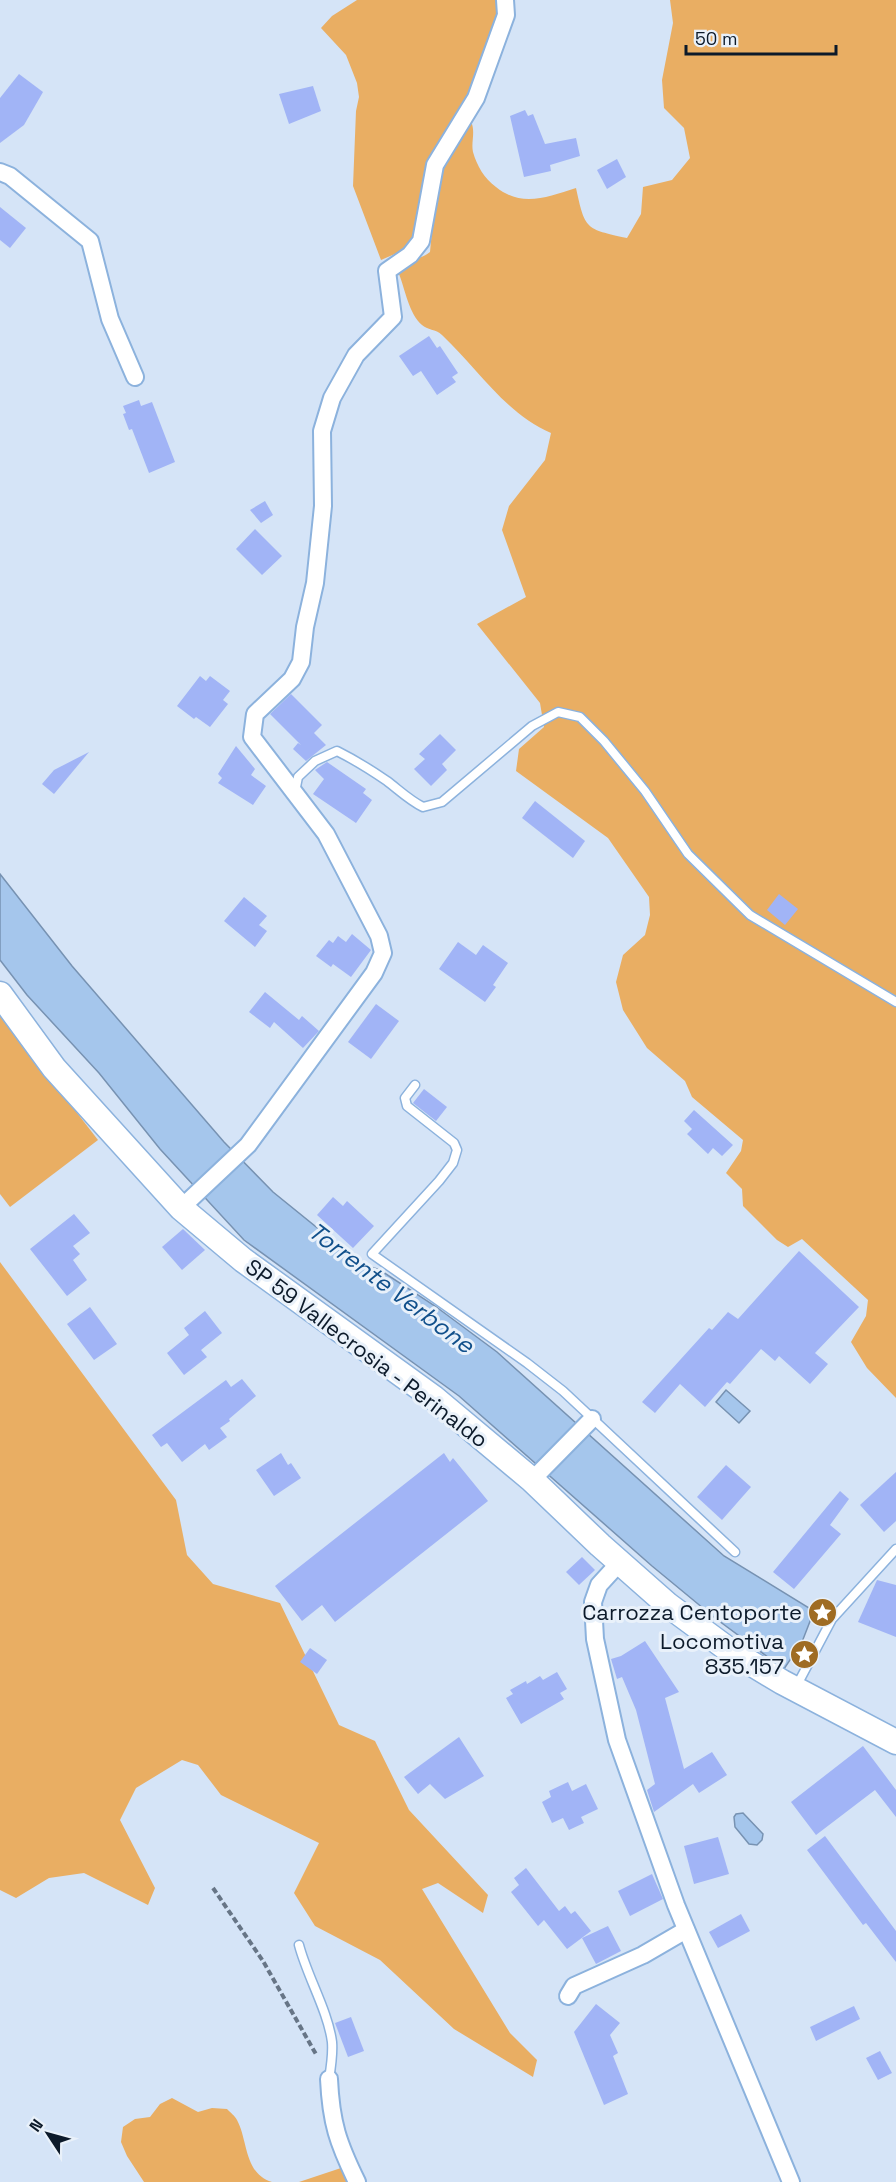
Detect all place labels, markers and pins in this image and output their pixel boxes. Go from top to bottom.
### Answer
place icon: Carrozza Centoporte [807,1596,839,1628]
place label: Carrozza Centoporte [582,1598,802,1626]
place label: Locomotiva 835.157 [660,1627,784,1680]
place icon: Locomotiva 835.157 [789,1638,821,1670]

